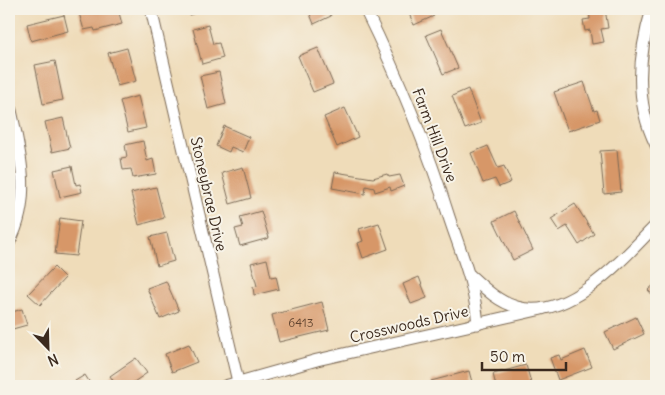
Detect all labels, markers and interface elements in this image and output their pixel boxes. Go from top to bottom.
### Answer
street label: Farm Hill Drive [408,85,462,185]
street label: Stoneybrae Drive [187,135,231,253]
street label: Crosswoods Drive [348,301,470,347]
house number: 6413 [288,315,314,330]
north arrow [22,322,72,372]
scale bar [482,340,566,372]
text: 50 m [490,347,525,366]
text: N [45,350,61,370]

